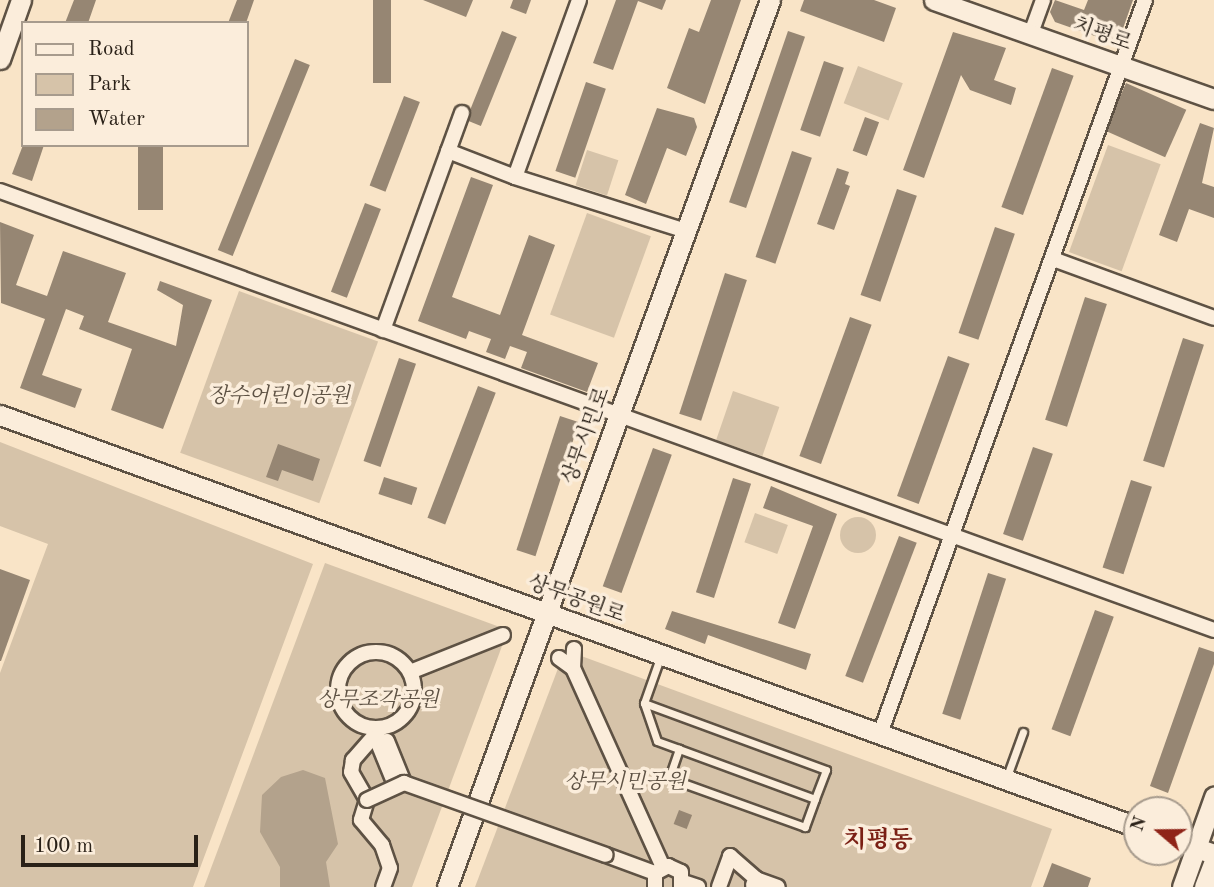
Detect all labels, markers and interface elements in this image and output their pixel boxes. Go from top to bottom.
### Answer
street label: 치평로 [1069,13,1135,57]
legend [21,21,248,147]
text: Road [88,39,135,60]
text: Park [88,74,131,95]
text: Water [88,109,145,130]
park label: 장수어린이공원 [208,384,350,410]
street label: 상무시민로 [558,384,616,488]
street label: 상무공원로 [524,571,628,629]
park label: 상무조각공원 [317,688,439,714]
park label: 상무시민공원 [564,770,686,796]
north arrow [1123,796,1193,866]
text: N [1128,814,1151,834]
scale bar [24,820,201,864]
district label: 치평동 [843,828,913,856]
text: 100 m [34,836,93,857]

